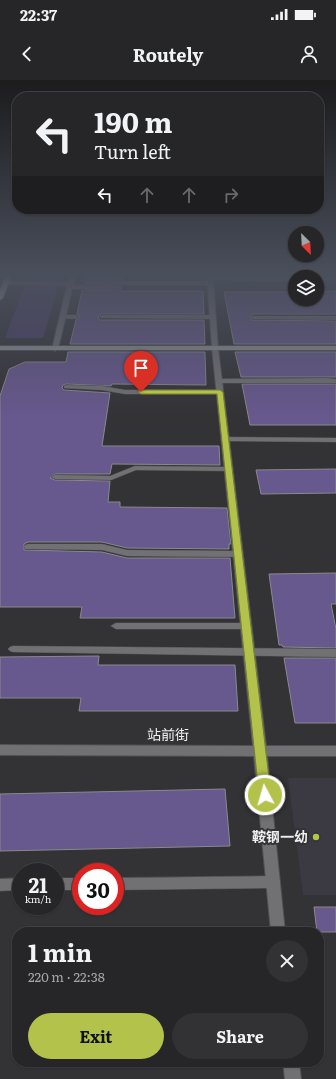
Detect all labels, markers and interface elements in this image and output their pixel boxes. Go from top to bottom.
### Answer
text: 22:37 [20,3,57,26]
text: Routely [133,41,203,68]
icon: back [16,43,38,65]
icon: person [298,43,320,65]
text: 190 m [94,100,172,142]
icon: left [28,108,80,160]
text: Turn left [94,138,171,165]
icon: left [94,184,116,206]
icon: ahead [136,184,158,206]
icon: ahead [178,184,200,206]
icon: right [220,184,242,206]
north arrow [288,226,324,262]
map controls [288,226,324,306]
button: layers [288,270,324,306]
pin [124,351,158,392]
icon: arrive [130,357,152,379]
street label: 站前街 [147,724,189,744]
position arrow [244,774,286,816]
place label: 鞍钢一幼 [252,826,308,846]
marker: 鞍钢一幼 [311,832,321,842]
speed limit sign: 30 [72,863,124,915]
text: 21 [28,869,48,899]
text: km/h [25,891,51,906]
text: 1 min [28,934,92,969]
button: close [266,940,308,982]
text: 220 m · 22:38 [28,967,105,986]
button: Exit [28,1013,164,1059]
button: Share [172,1013,308,1059]

